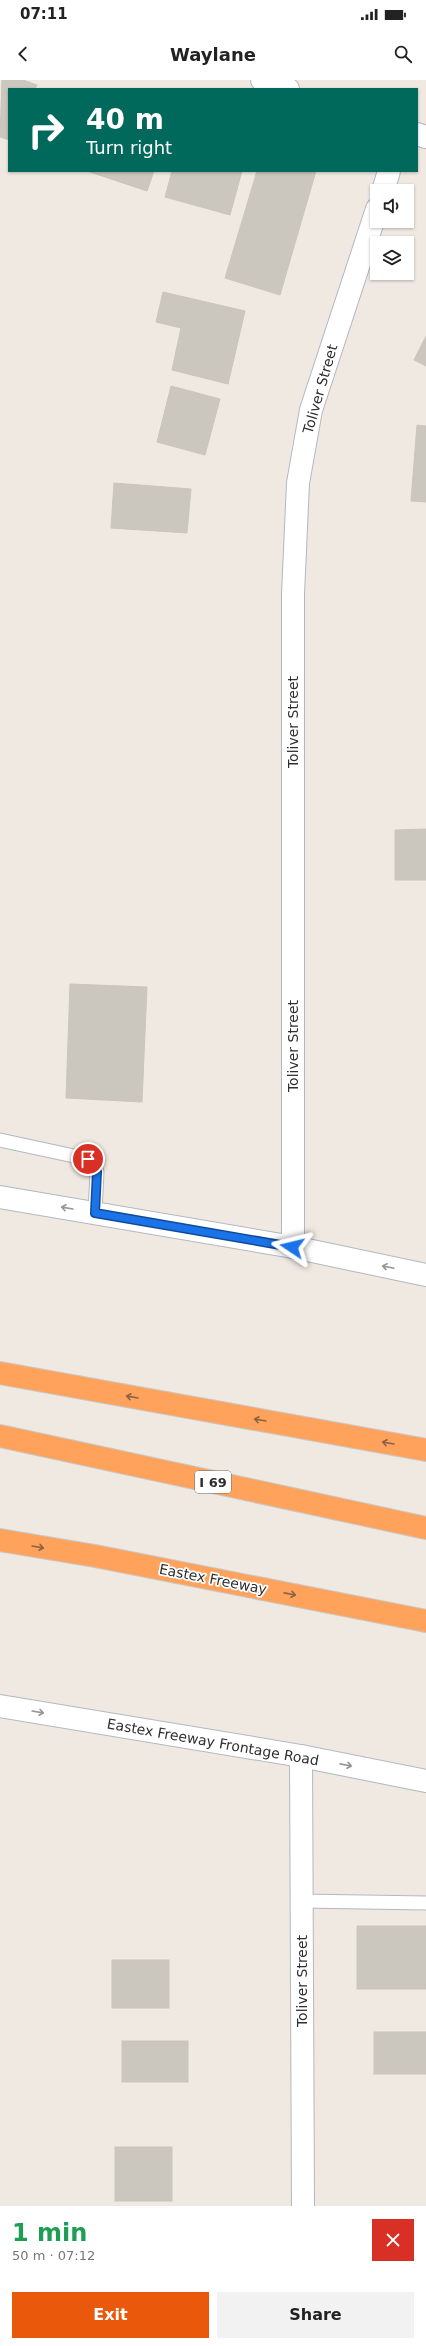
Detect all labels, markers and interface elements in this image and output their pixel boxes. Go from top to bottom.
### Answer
text: 07:11 [20,5,68,23]
icon: back [12,43,34,65]
icon: search [392,43,414,65]
text: Waylane [170,44,256,65]
text: 40 m [86,103,164,136]
icon: right [20,104,72,156]
text: Turn right [86,137,172,158]
map controls [370,184,414,280]
button: sound [370,184,414,228]
button: layers [370,236,414,280]
street label: Toliver Street [299,342,341,436]
street label: Toliver Street [285,675,301,769]
street label: Toliver Street [285,999,301,1093]
pin [71,1142,105,1176]
icon: arrive [77,1148,99,1170]
one-way arrow [61,1204,74,1212]
position arrow [271,1226,313,1268]
one-way arrow [382,1262,395,1270]
one-way arrow [126,1393,139,1401]
one-way arrow [254,1416,267,1424]
one-way arrow [382,1439,395,1447]
road number: I 69 [195,1471,231,1493]
one-way arrow [32,1543,45,1551]
street label: Eastex Freeway [158,1561,268,1597]
one-way arrow [283,1591,296,1599]
one-way arrow [32,1708,45,1716]
street label: Eastex Freeway Frontage Road [106,1715,320,1769]
one-way arrow [339,1762,352,1770]
street label: Toliver Street [294,1934,310,2028]
text: 1 min [12,2219,87,2247]
button: close [372,2219,414,2261]
text: 50 m · 07:12 [12,2248,95,2263]
button: Exit [12,2292,209,2338]
button: Share [217,2292,414,2338]

